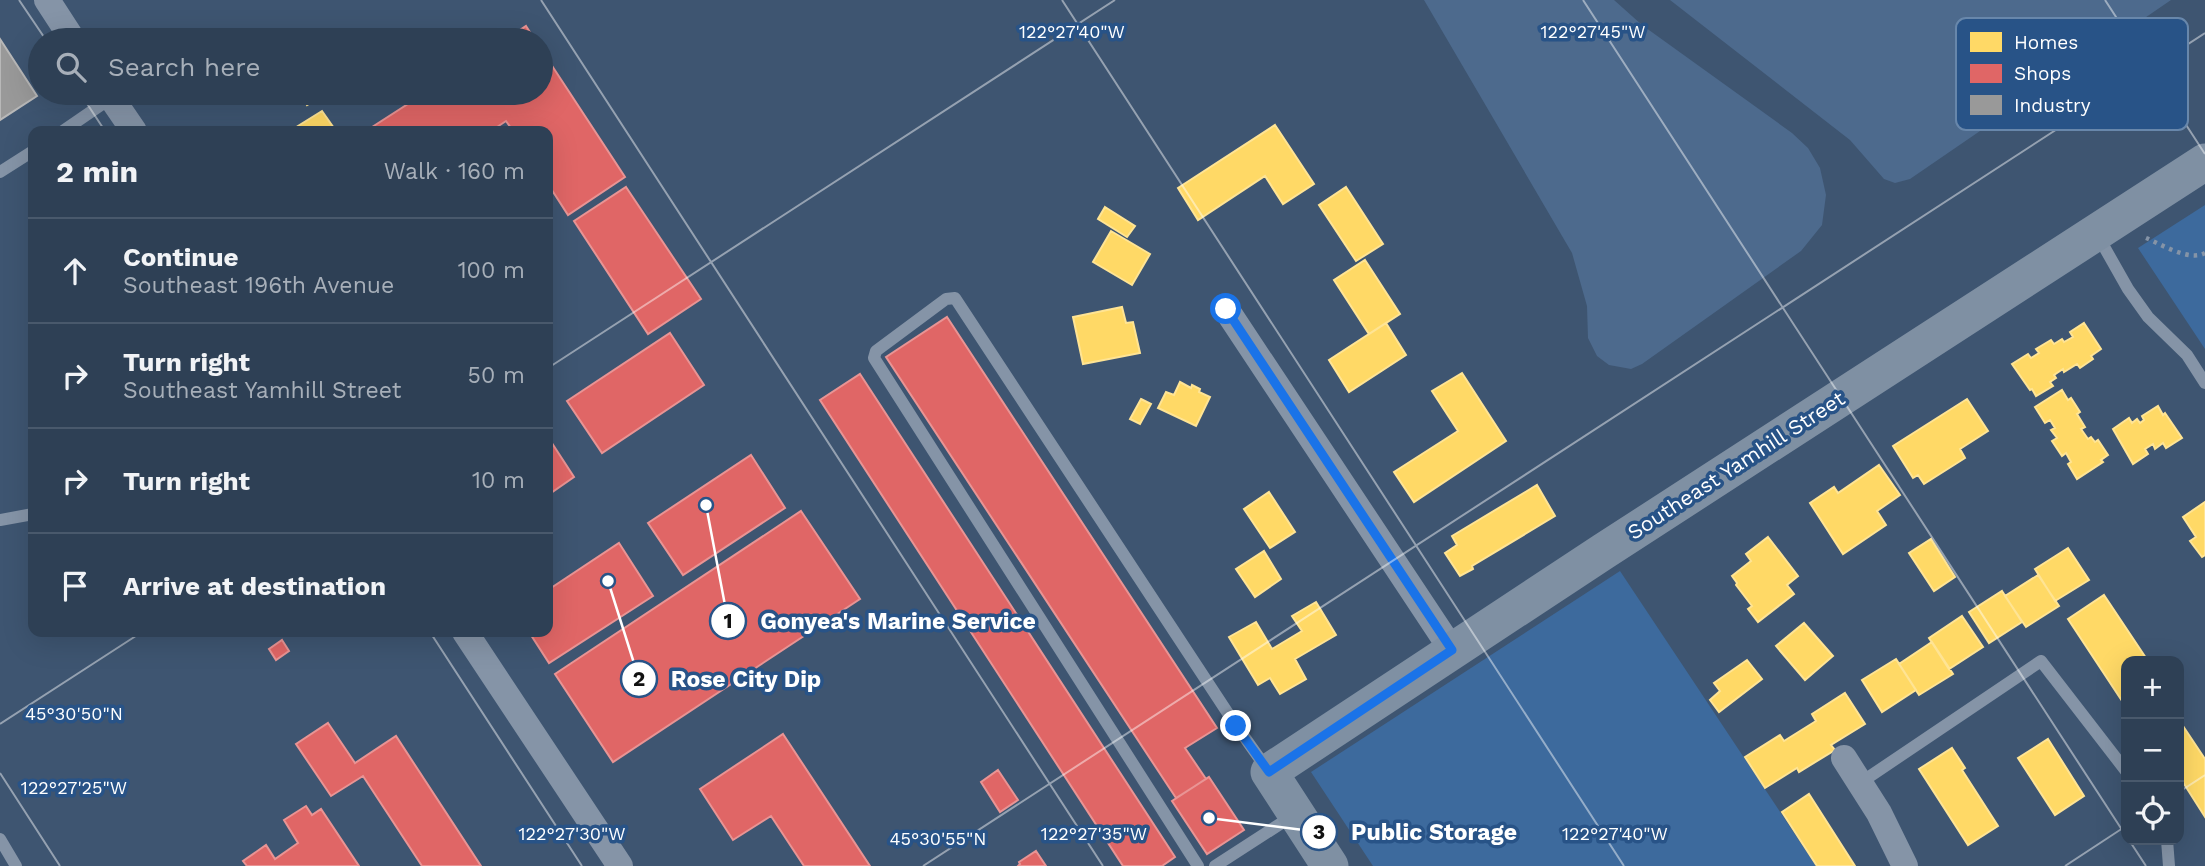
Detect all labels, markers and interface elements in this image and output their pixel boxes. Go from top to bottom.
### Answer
legend [1956,18,2188,130]
text: 122°27'40"W [1019,21,1125,42]
text: 122°27'45"W [1540,21,1646,42]
search box [28,28,553,105]
text: Homes [2014,31,2078,54]
icon: search [52,48,90,86]
text: Search here [108,52,260,82]
text: Shops [2014,62,2071,85]
text: Industry [2014,94,2091,117]
text: 2 min [56,154,138,189]
text: Walk · 160 m [384,158,525,185]
text: Continue [123,242,239,272]
icon: ahead [56,252,94,290]
text: 100 m [458,257,525,284]
text: Southeast 196th Avenue [123,272,394,299]
route start [1210,293,1241,324]
text: Turn right [123,347,250,377]
icon: right [56,357,94,395]
text: 50 m [468,362,525,389]
text: Southeast Yamhill Street [123,377,401,404]
street label: Southeast Yamhill Street [1623,385,1850,545]
icon: right [56,462,94,500]
text: Turn right [123,466,250,496]
text: 10 m [472,467,525,494]
icon: arrive [56,567,94,605]
text: Arrive at destination [123,571,386,601]
callout: Gonyea's Marine Service [711,599,1049,643]
text: 1 [723,608,733,633]
text: Gonyea's Marine Service [760,608,1036,635]
map controls [2121,656,2184,845]
button: + [2121,656,2184,719]
callout: Rose City Dip [622,657,836,701]
text: 2 [633,666,645,691]
text: Rose City Dip [671,666,821,693]
text: 45°30'50"N [25,703,123,724]
route end [1220,710,1251,741]
button: − [2121,719,2184,782]
text: 122°27'25"W [21,777,127,798]
button: locate [2121,782,2184,845]
callout: Public Storage [1302,810,1531,854]
text: 3 [1313,819,1325,844]
text: Public Storage [1351,819,1517,846]
text: 122°27'30"W [519,823,625,844]
text: 122°27'35"W [1041,823,1147,844]
text: 122°27'40"W [1562,823,1668,844]
text: 45°30'55"N [889,828,987,849]

